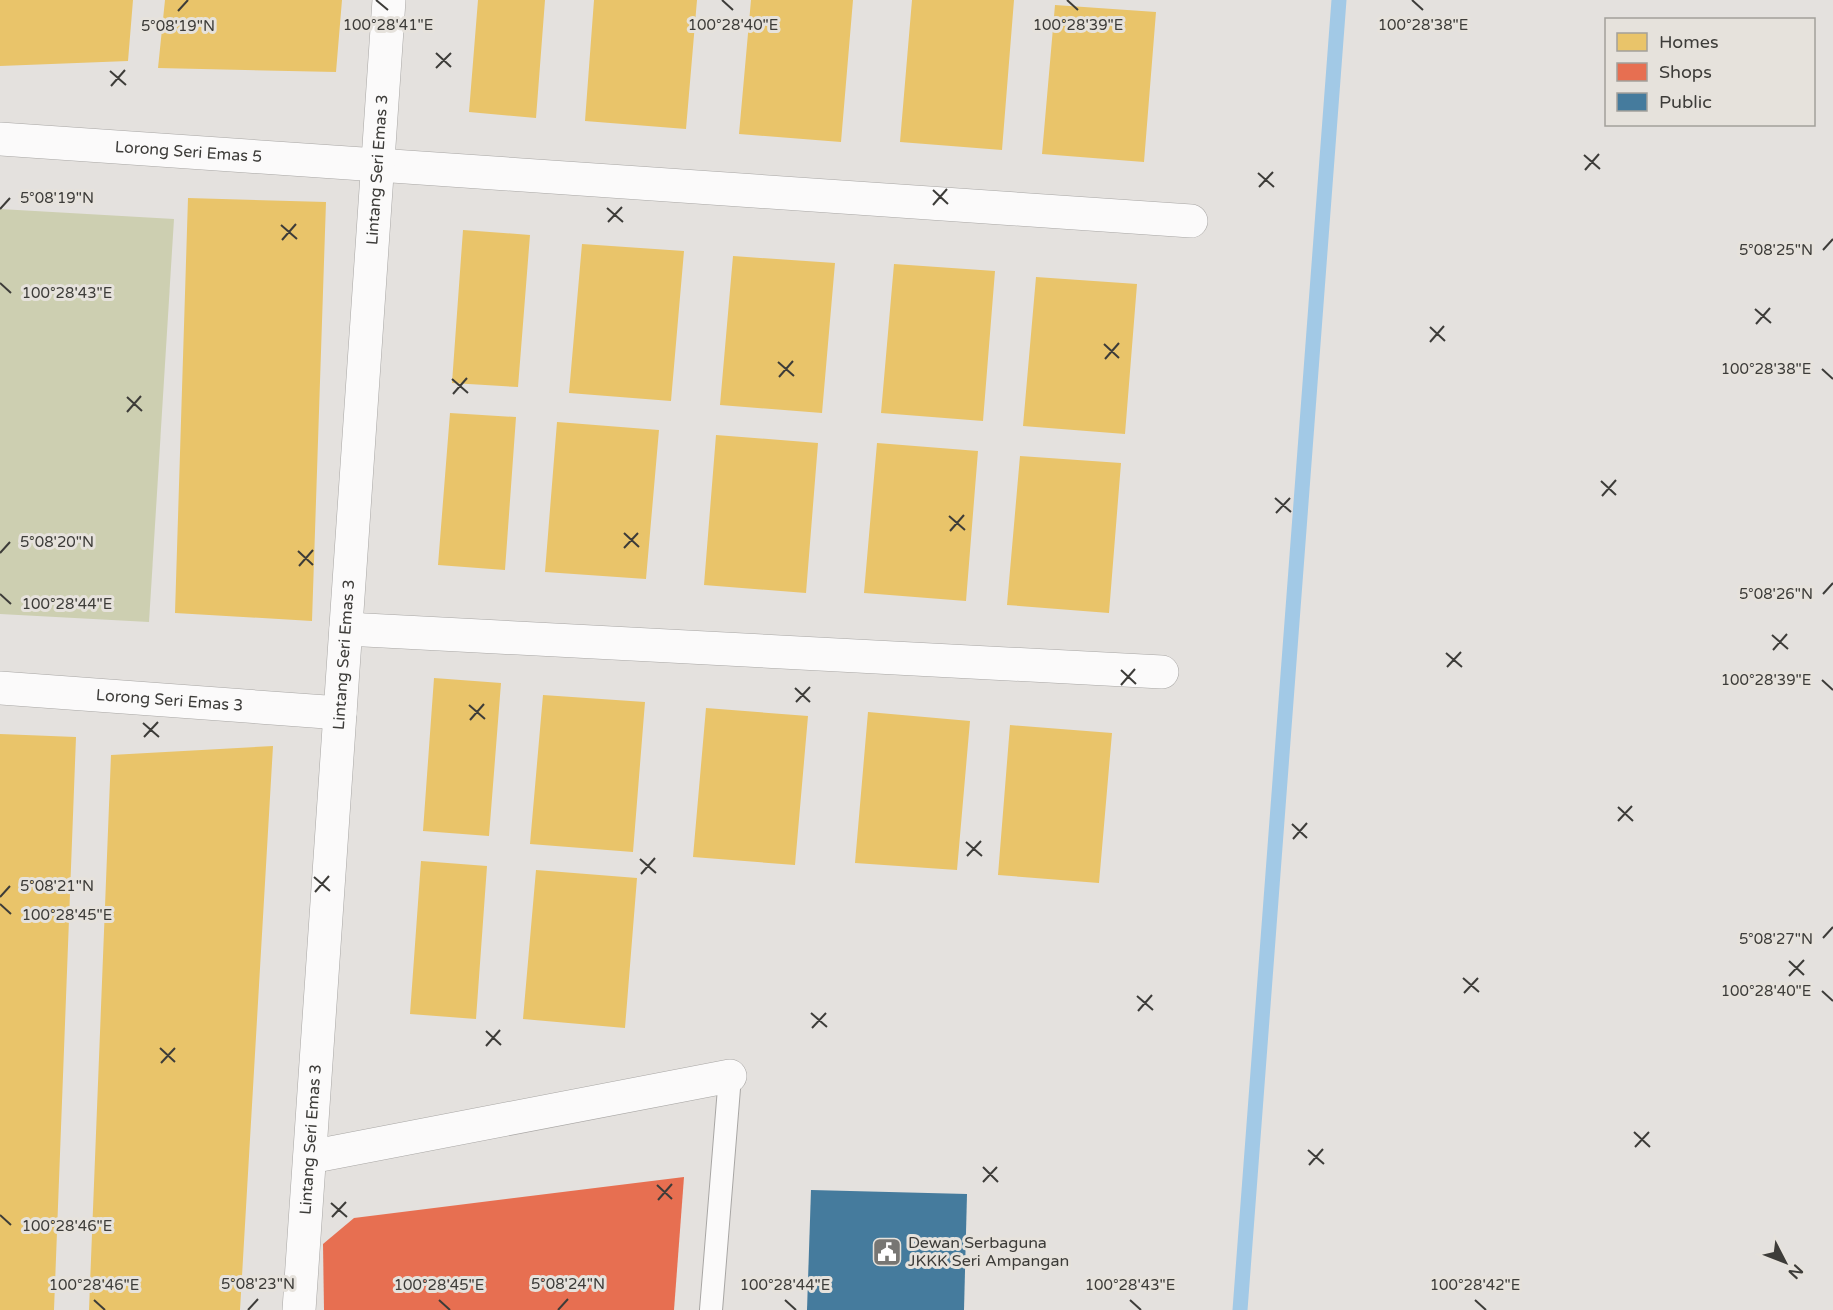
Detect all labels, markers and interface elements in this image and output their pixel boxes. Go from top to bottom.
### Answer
text: 100°28'41"E [343,16,433,34]
text: 100°28'40"E [688,16,778,34]
text: 100°28'39"E [1033,16,1123,34]
text: 100°28'38"E [1378,16,1468,34]
text: 5°08'19"N [141,17,215,35]
legend [1605,18,1815,126]
text: Homes [1659,31,1719,53]
text: Shops [1659,61,1712,83]
text: Public [1659,91,1712,113]
street label: Lintang Seri Emas 3 [362,94,392,246]
street label: Lorong Seri Emas 5 [114,137,263,167]
text: 5°08'19"N [20,189,94,207]
text: 5°08'25"N [1739,241,1813,259]
text: 100°28'43"E [22,284,112,302]
text: 100°28'38"E [1721,360,1811,378]
text: 5°08'20"N [20,533,94,551]
street label: Lintang Seri Emas 3 [329,579,359,730]
text: 5°08'26"N [1739,585,1813,603]
text: 100°28'44"E [22,595,112,613]
text: 100°28'39"E [1721,671,1811,689]
street label: Lorong Seri Emas 3 [95,685,244,716]
text: 5°08'21"N [20,877,94,895]
text: 100°28'45"E [22,906,112,924]
text: 5°08'27"N [1739,930,1813,948]
text: 100°28'40"E [1721,982,1811,1000]
street label: Lintang Seri Emas 3 [296,1063,326,1215]
text: 100°28'46"E [22,1217,112,1235]
north arrow [1755,1232,1815,1292]
place label: Dewan Serbaguna JKKK Seri Ampangan [908,1233,1069,1271]
public building icon: Dewan Serbaguna JKKK Seri Ampangan [871,1236,903,1268]
text: N [1784,1260,1807,1283]
text: 5°08'23"N [221,1275,295,1293]
text: 5°08'24"N [531,1275,605,1293]
text: 100°28'46"E [49,1276,139,1294]
text: 100°28'45"E [394,1276,484,1294]
text: 100°28'44"E [740,1276,830,1294]
text: 100°28'43"E [1085,1276,1175,1294]
text: 100°28'42"E [1430,1276,1520,1294]

